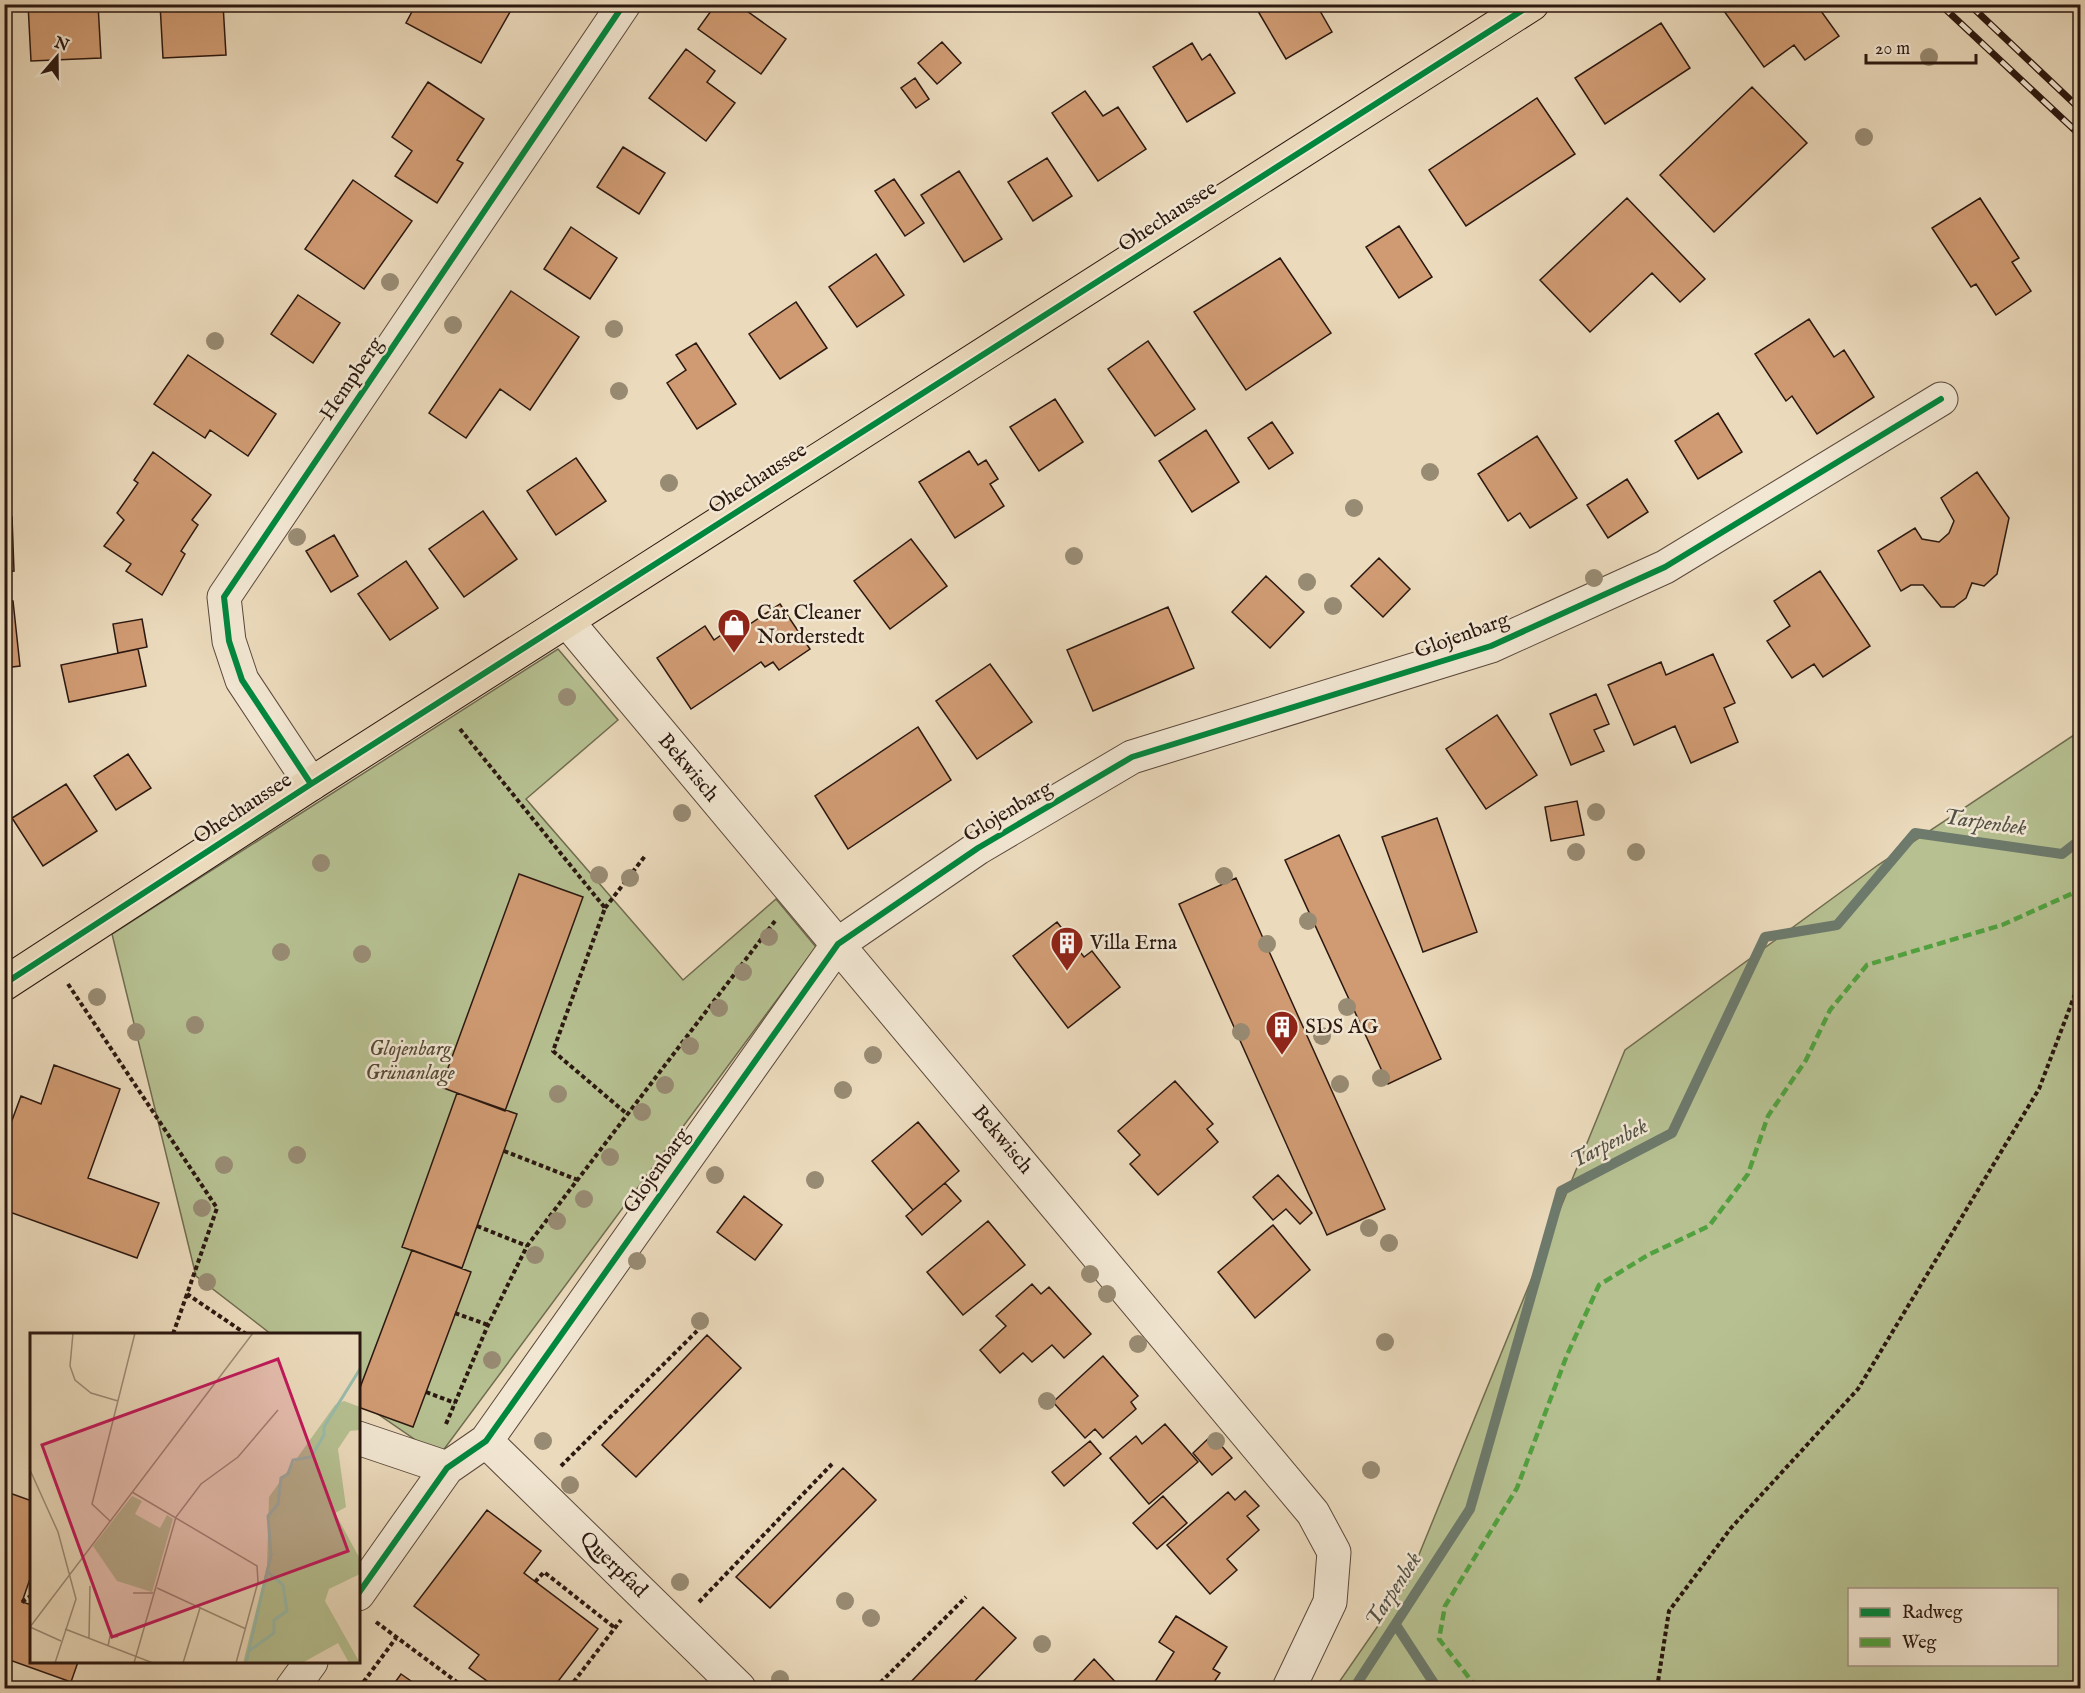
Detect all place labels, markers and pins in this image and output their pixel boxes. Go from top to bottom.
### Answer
place label: Car Cleaner Norderstedt [757,600,865,651]
shop icon: Car Cleaner Norderstedt [716,607,752,654]
building icon: Villa Erna [1049,925,1085,972]
place label: Villa Erna [1089,930,1178,957]
building icon: SDS AG [1264,1009,1300,1056]
place label: SDS AG [1305,1014,1379,1041]

